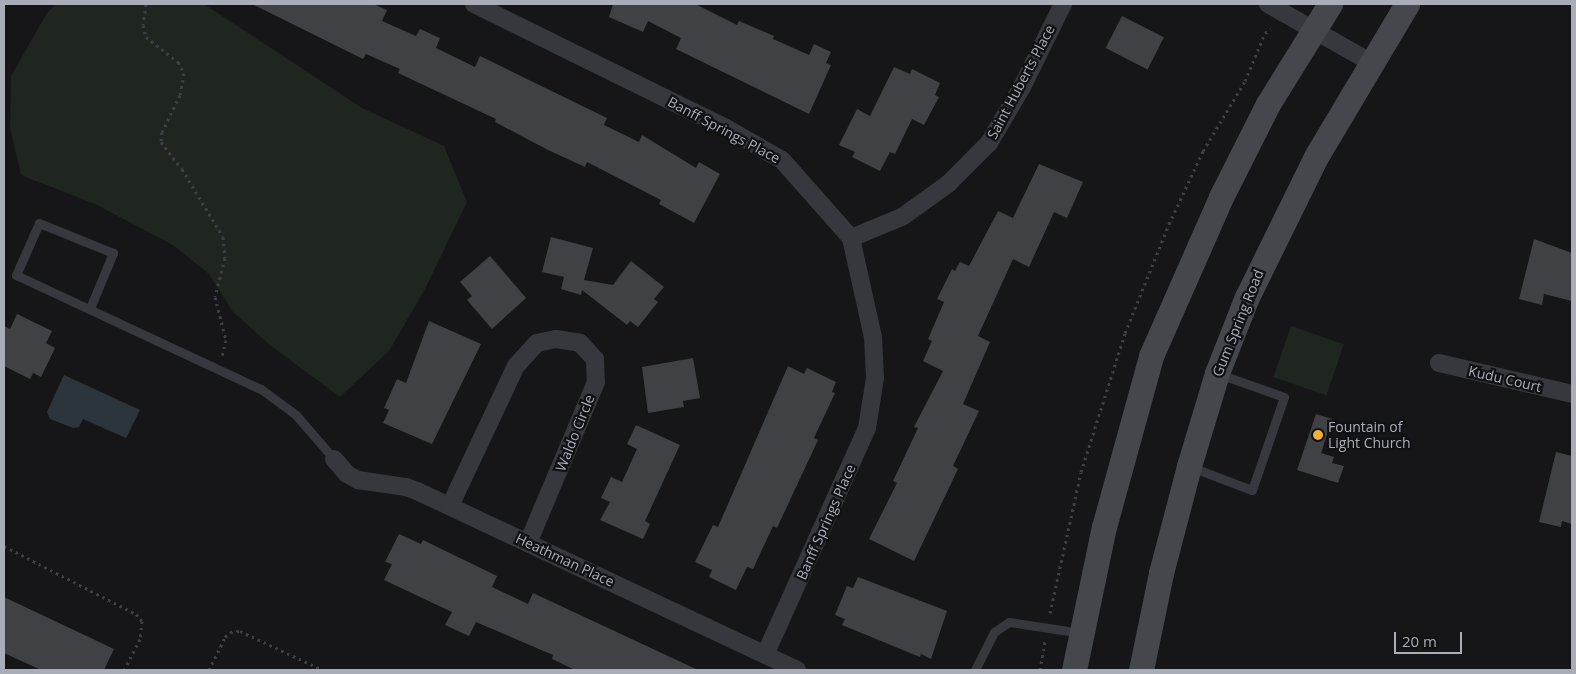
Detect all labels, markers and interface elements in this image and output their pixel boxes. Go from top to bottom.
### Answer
street label: Saint Huberts Place [984,22,1058,142]
street label: Banff Springs Place [665,93,783,167]
street label: Gum Spring Road [1209,267,1267,379]
street label: Kudu Court [1467,362,1543,396]
street label: Waldo Circle [552,392,598,474]
place label: Fountain of Light Church [1328,419,1411,452]
marker: Fountain of Light Church [1312,429,1324,441]
street label: Banff Springs Place [793,462,859,582]
street label: Heathman Place [513,530,617,590]
scale bar [1396,622,1464,654]
text: 20 m [1402,631,1437,651]

